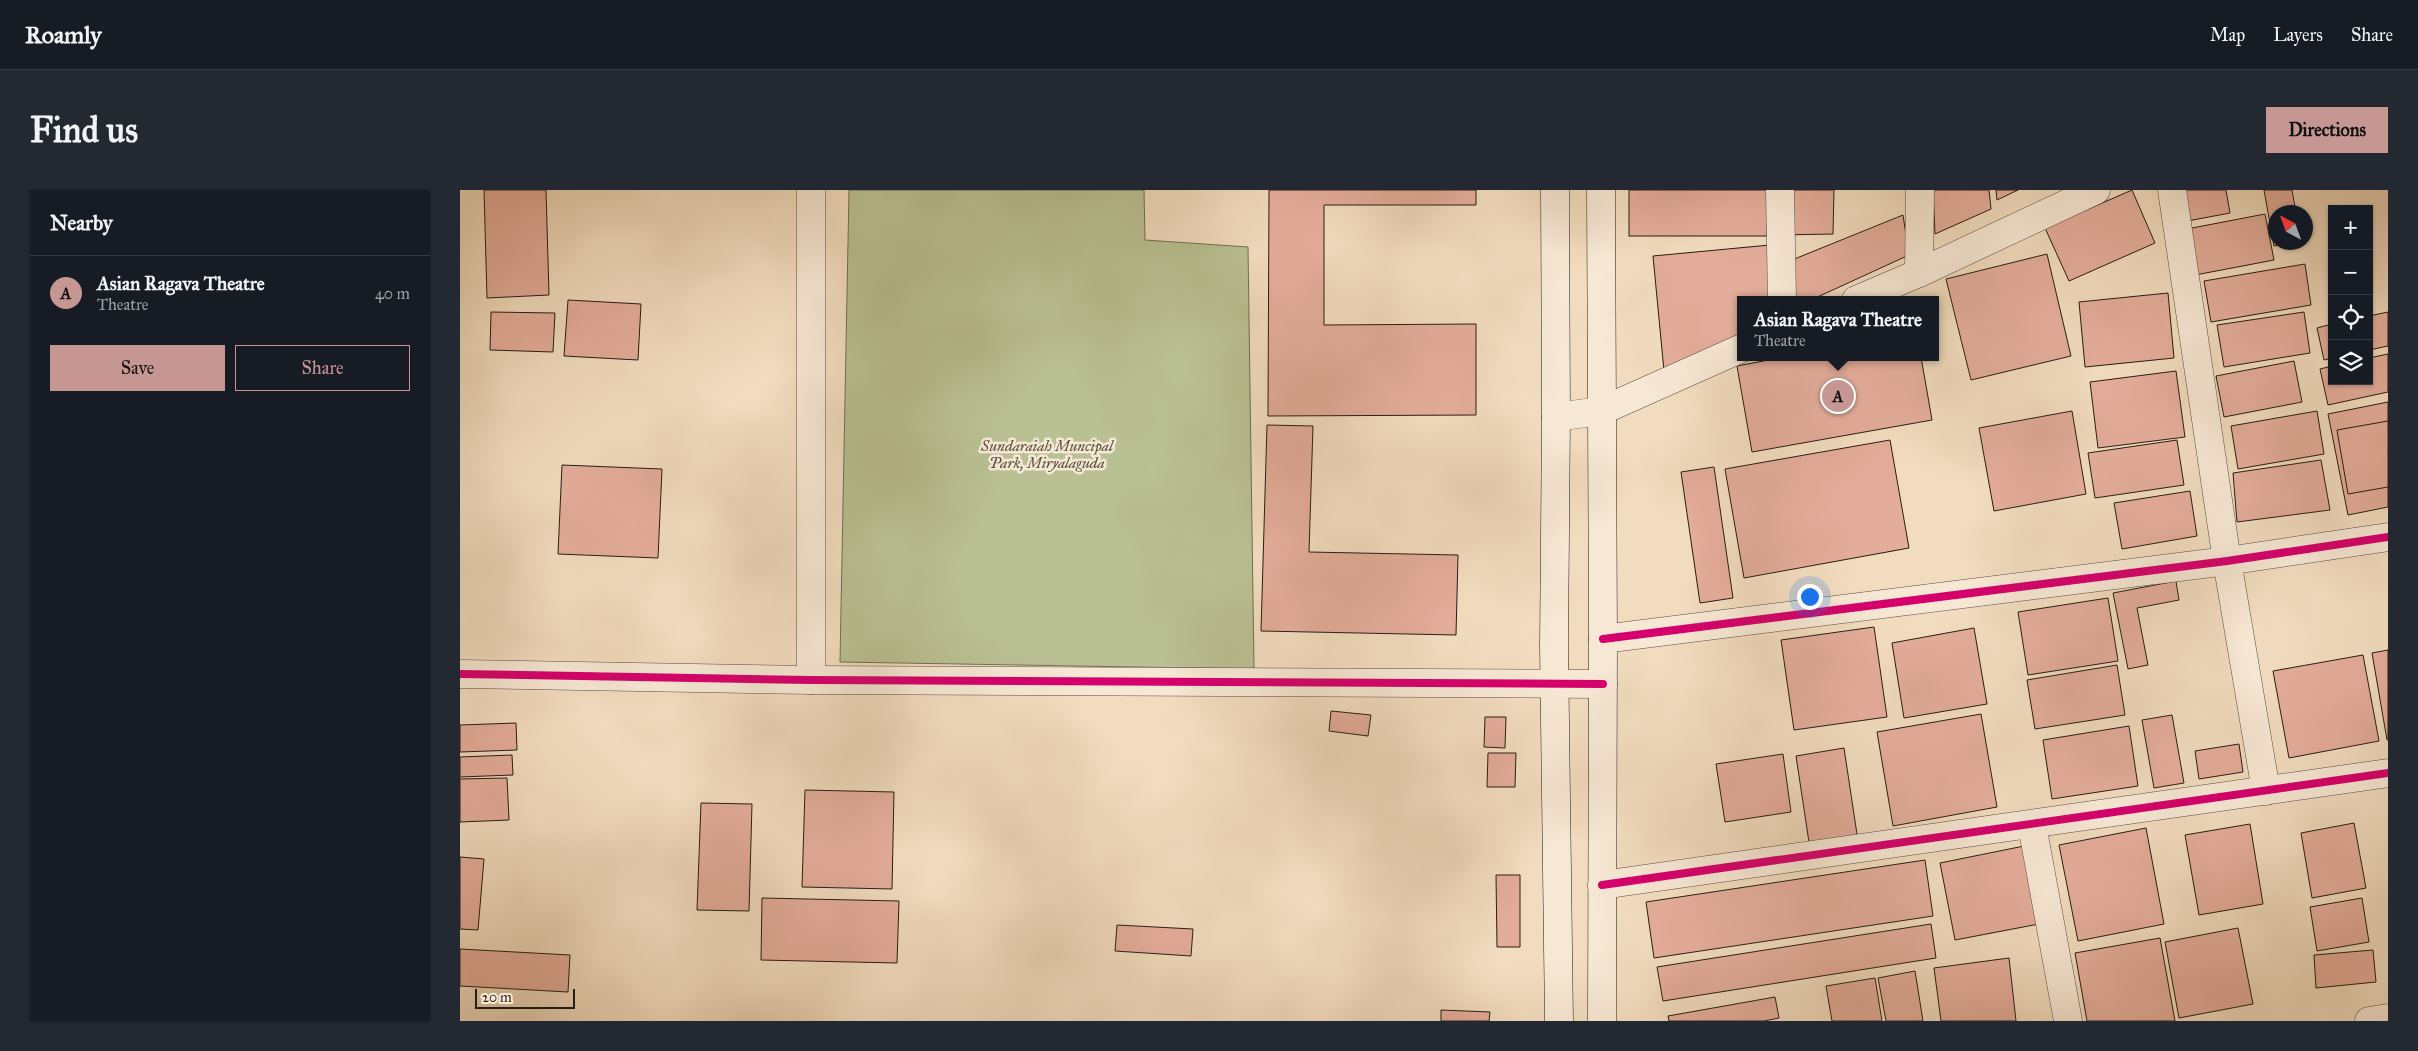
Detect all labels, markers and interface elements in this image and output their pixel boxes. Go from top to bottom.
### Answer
text: Roamly [25,20,102,50]
text: Map [2210,24,2245,46]
text: Layers [2273,24,2323,46]
text: Share [2351,24,2393,46]
button: Directions [2266,107,2388,153]
text: Find us [30,109,138,152]
north arrow [2268,205,2313,250]
map controls [2328,205,2373,385]
button: + [2328,205,2373,250]
text: Nearby [50,210,113,236]
button: − [2328,250,2373,295]
text: Asian Ragava Theatre [97,272,265,295]
text: A [61,284,71,303]
text: 40 m [375,284,410,303]
text: Theatre [97,295,148,314]
button: locate [2328,295,2373,340]
popup [1737,296,1939,361]
text: Asian Ragava Theatre [1754,308,1922,331]
text: Theatre [1754,331,1806,350]
button: layers [2328,340,2373,385]
button: Save [50,345,225,391]
button: Share [235,345,410,391]
pin: A [1822,377,1854,415]
park label: Sundaraiah Muncipal Park, Miryalaguda [980,437,1115,472]
your location [1797,584,1823,610]
scale bar [475,986,575,1009]
text: 20 m [482,989,512,1006]

